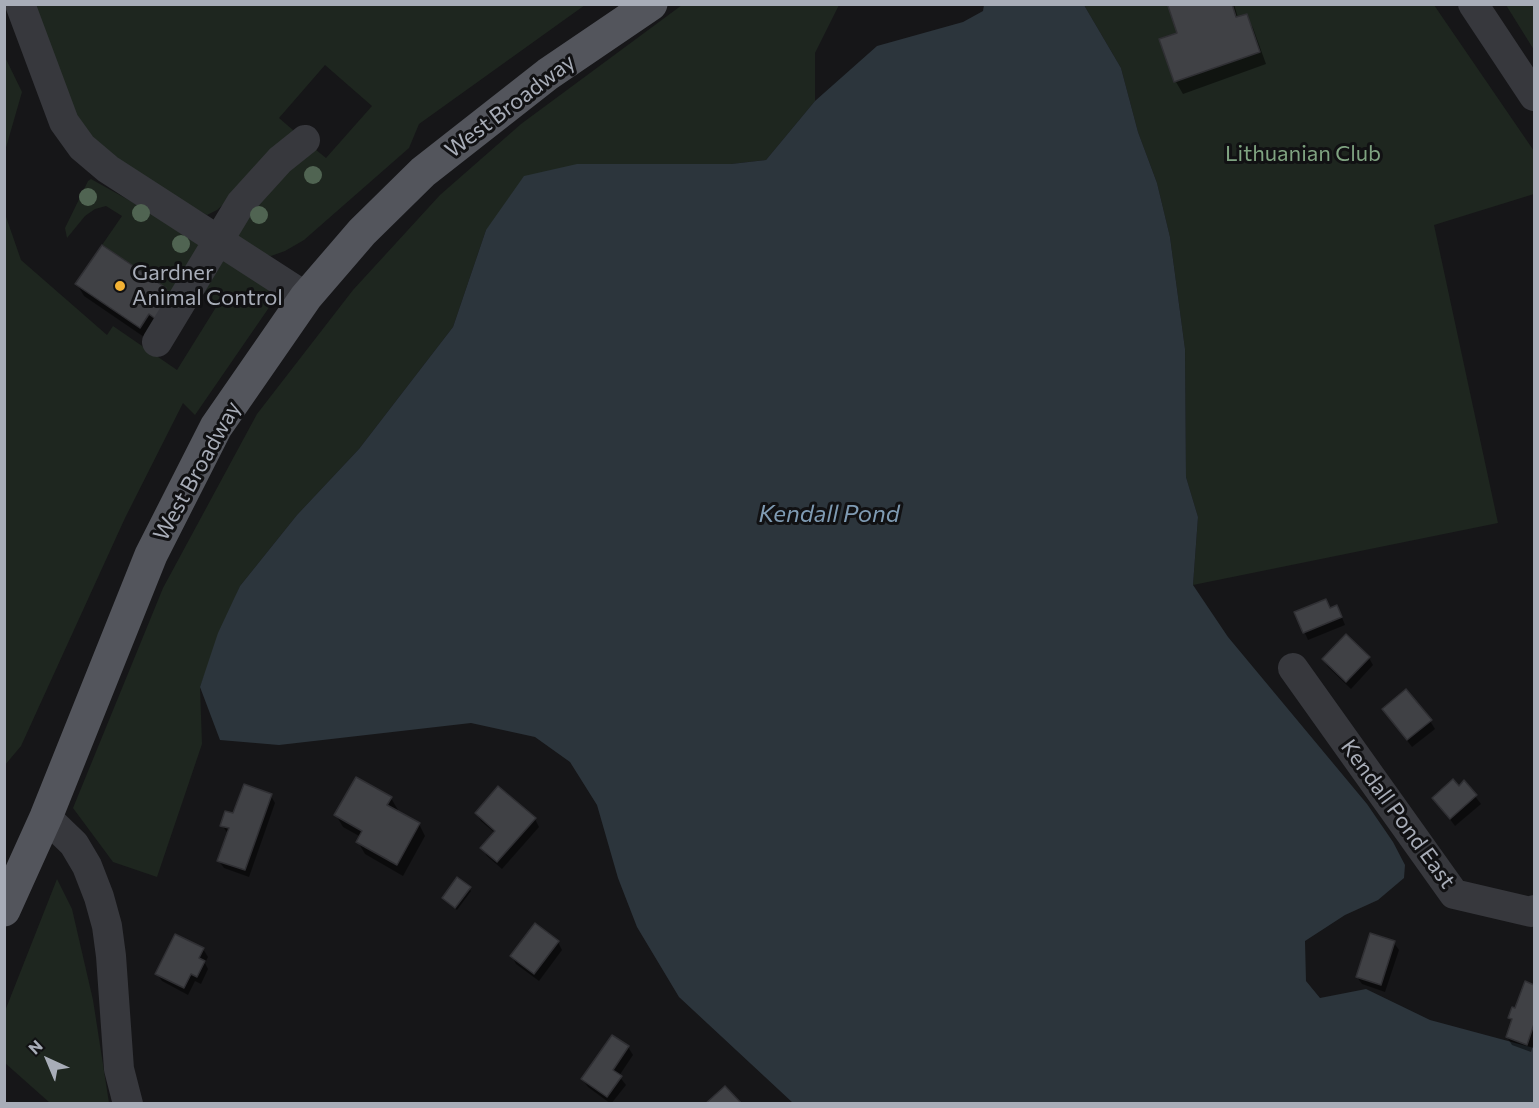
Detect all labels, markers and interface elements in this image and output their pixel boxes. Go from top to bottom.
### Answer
street label: West Broadway [440,49,580,163]
park label: Lithuanian Club [1225,141,1381,167]
place label: Gardner Animal Control [132,260,283,312]
marker: Gardner Animal Control [113,279,127,293]
street label: West Broadway [148,397,246,545]
water label: Kendall Pond [758,500,900,528]
street label: Kendall Pond East [1335,734,1461,894]
north arrow [18,1030,78,1090]
text: N [24,1036,46,1058]

